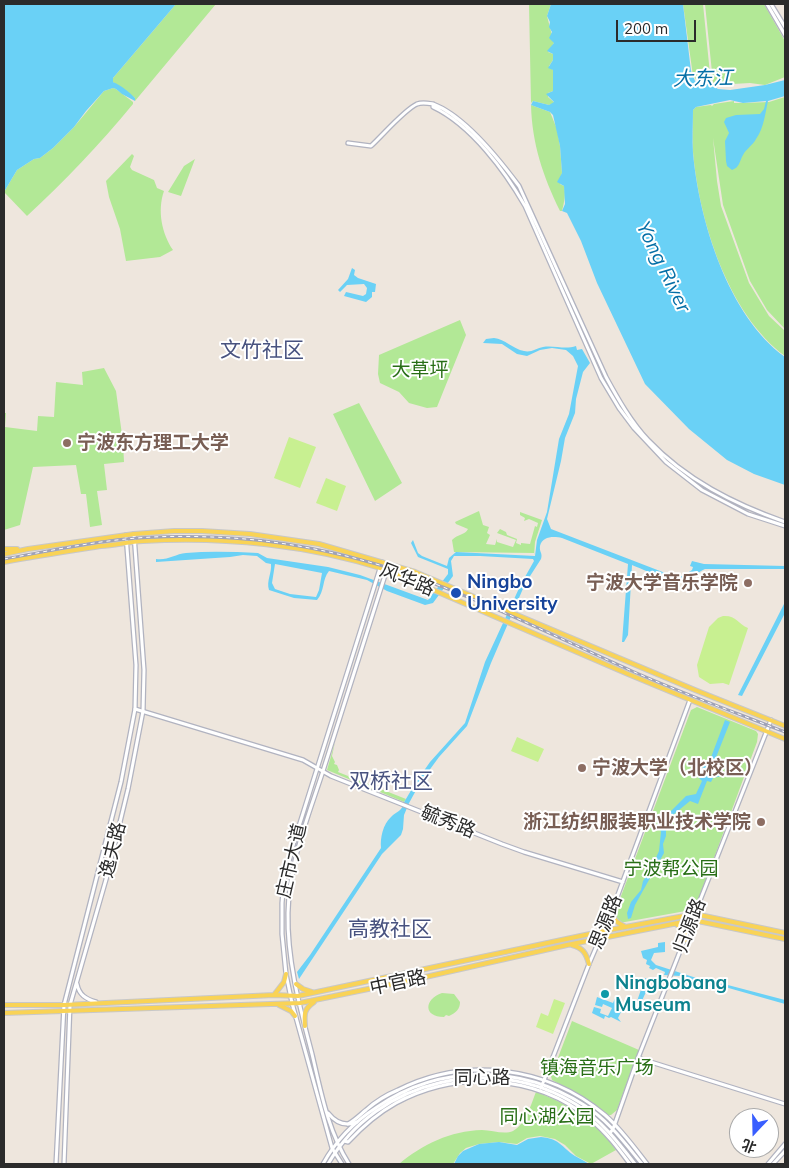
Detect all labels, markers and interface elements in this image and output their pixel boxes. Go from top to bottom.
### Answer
scale bar [619,10,699,42]
text: 200 m [624,19,668,38]
water label: 大东江 [673,66,733,92]
water label: Yong River [631,218,695,316]
district label: 文竹社区 [220,338,304,364]
park label: 大草坪 [392,359,448,381]
place label: 宁波东方理工大学 [77,432,229,454]
marker: 宁波东方理工大学 [61,437,73,449]
street label: 风华路 [376,559,438,601]
place label: Ningbo University [467,571,558,615]
place label: 宁波大学音乐学院 [586,572,738,594]
marker: 宁波大学音乐学院 [742,577,754,589]
marker: Ningbo University [449,586,463,600]
place label: 宁波大学（北校区） [592,757,763,779]
marker: 宁波大学（北校区） [576,762,588,774]
district label: 双桥社区 [349,769,433,795]
street label: 毓秀路 [417,801,479,843]
place label: 浙江纺织服装职业技术学院 [523,811,751,833]
marker: 浙江纺织服装职业技术学院 [755,816,767,828]
street label: 逸夫路 [95,820,131,880]
street label: 庄市大道 [272,821,312,901]
park label: 宁波帮公园 [624,858,718,880]
street label: 思源路 [585,891,627,953]
street label: 归源路 [669,895,711,957]
district label: 高教社区 [348,917,432,943]
street label: 中官路 [368,966,428,1000]
place label: Ningbobang Museum [615,972,727,1016]
marker: Ningbobang Museum [599,988,611,1000]
park label: 镇海音乐广场 [540,1057,654,1079]
street label: 同心路 [454,1067,510,1089]
park label: 同心湖公园 [500,1106,594,1128]
north arrow [729,1108,779,1158]
text: 北 [739,1135,759,1157]

